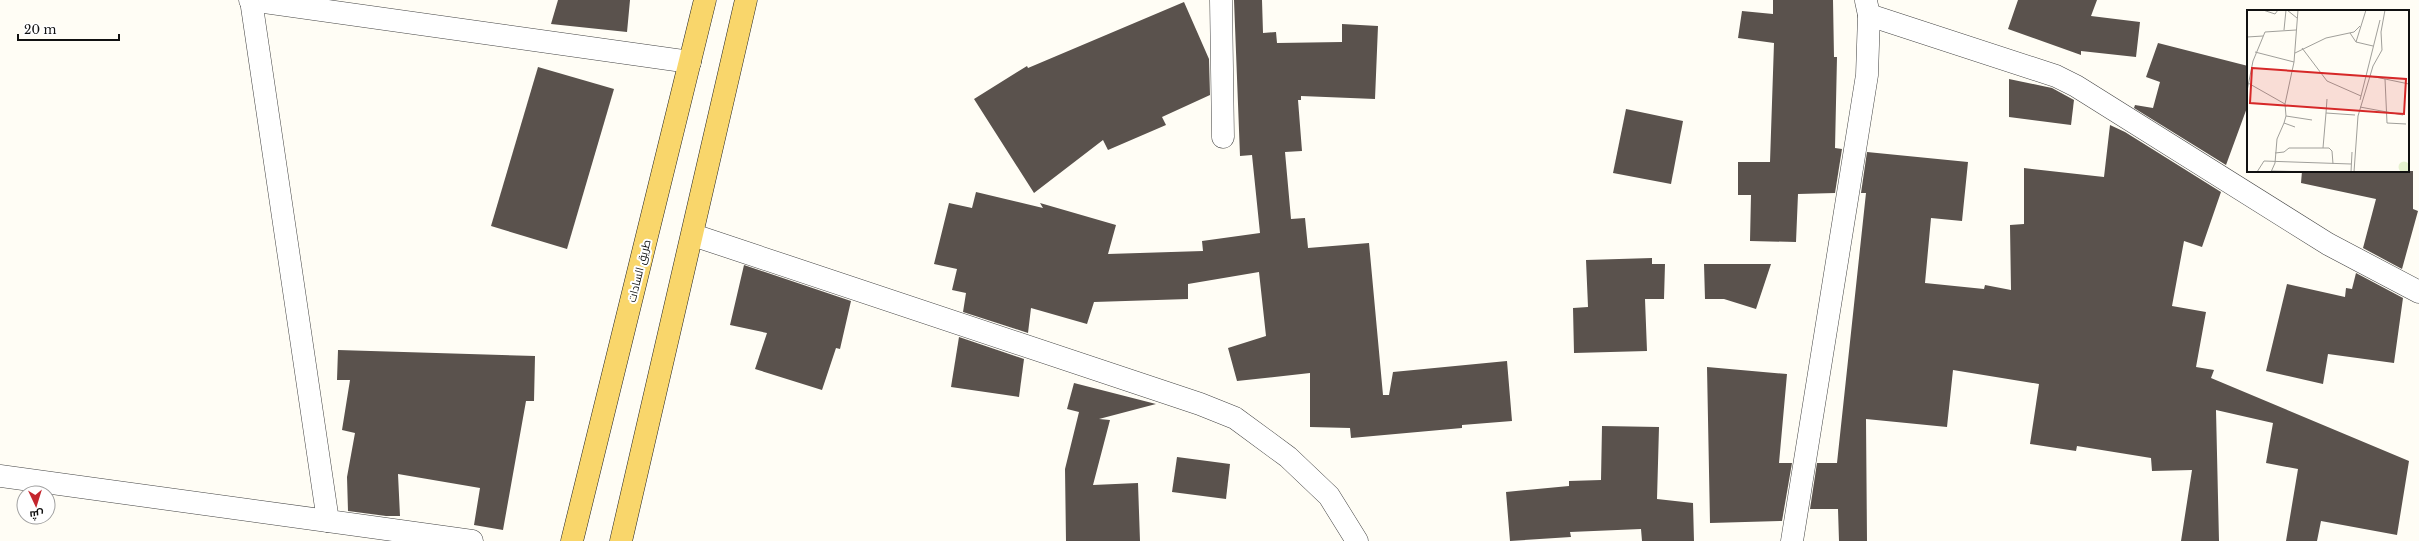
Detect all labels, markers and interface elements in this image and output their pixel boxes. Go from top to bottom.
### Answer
inset map [2247,10,2409,172]
scale bar [18,16,119,42]
text: 20 m [24,22,56,37]
street label: طريق السادات [624,238,654,304]
north arrow [16,485,56,525]
text: ش [29,508,44,522]

